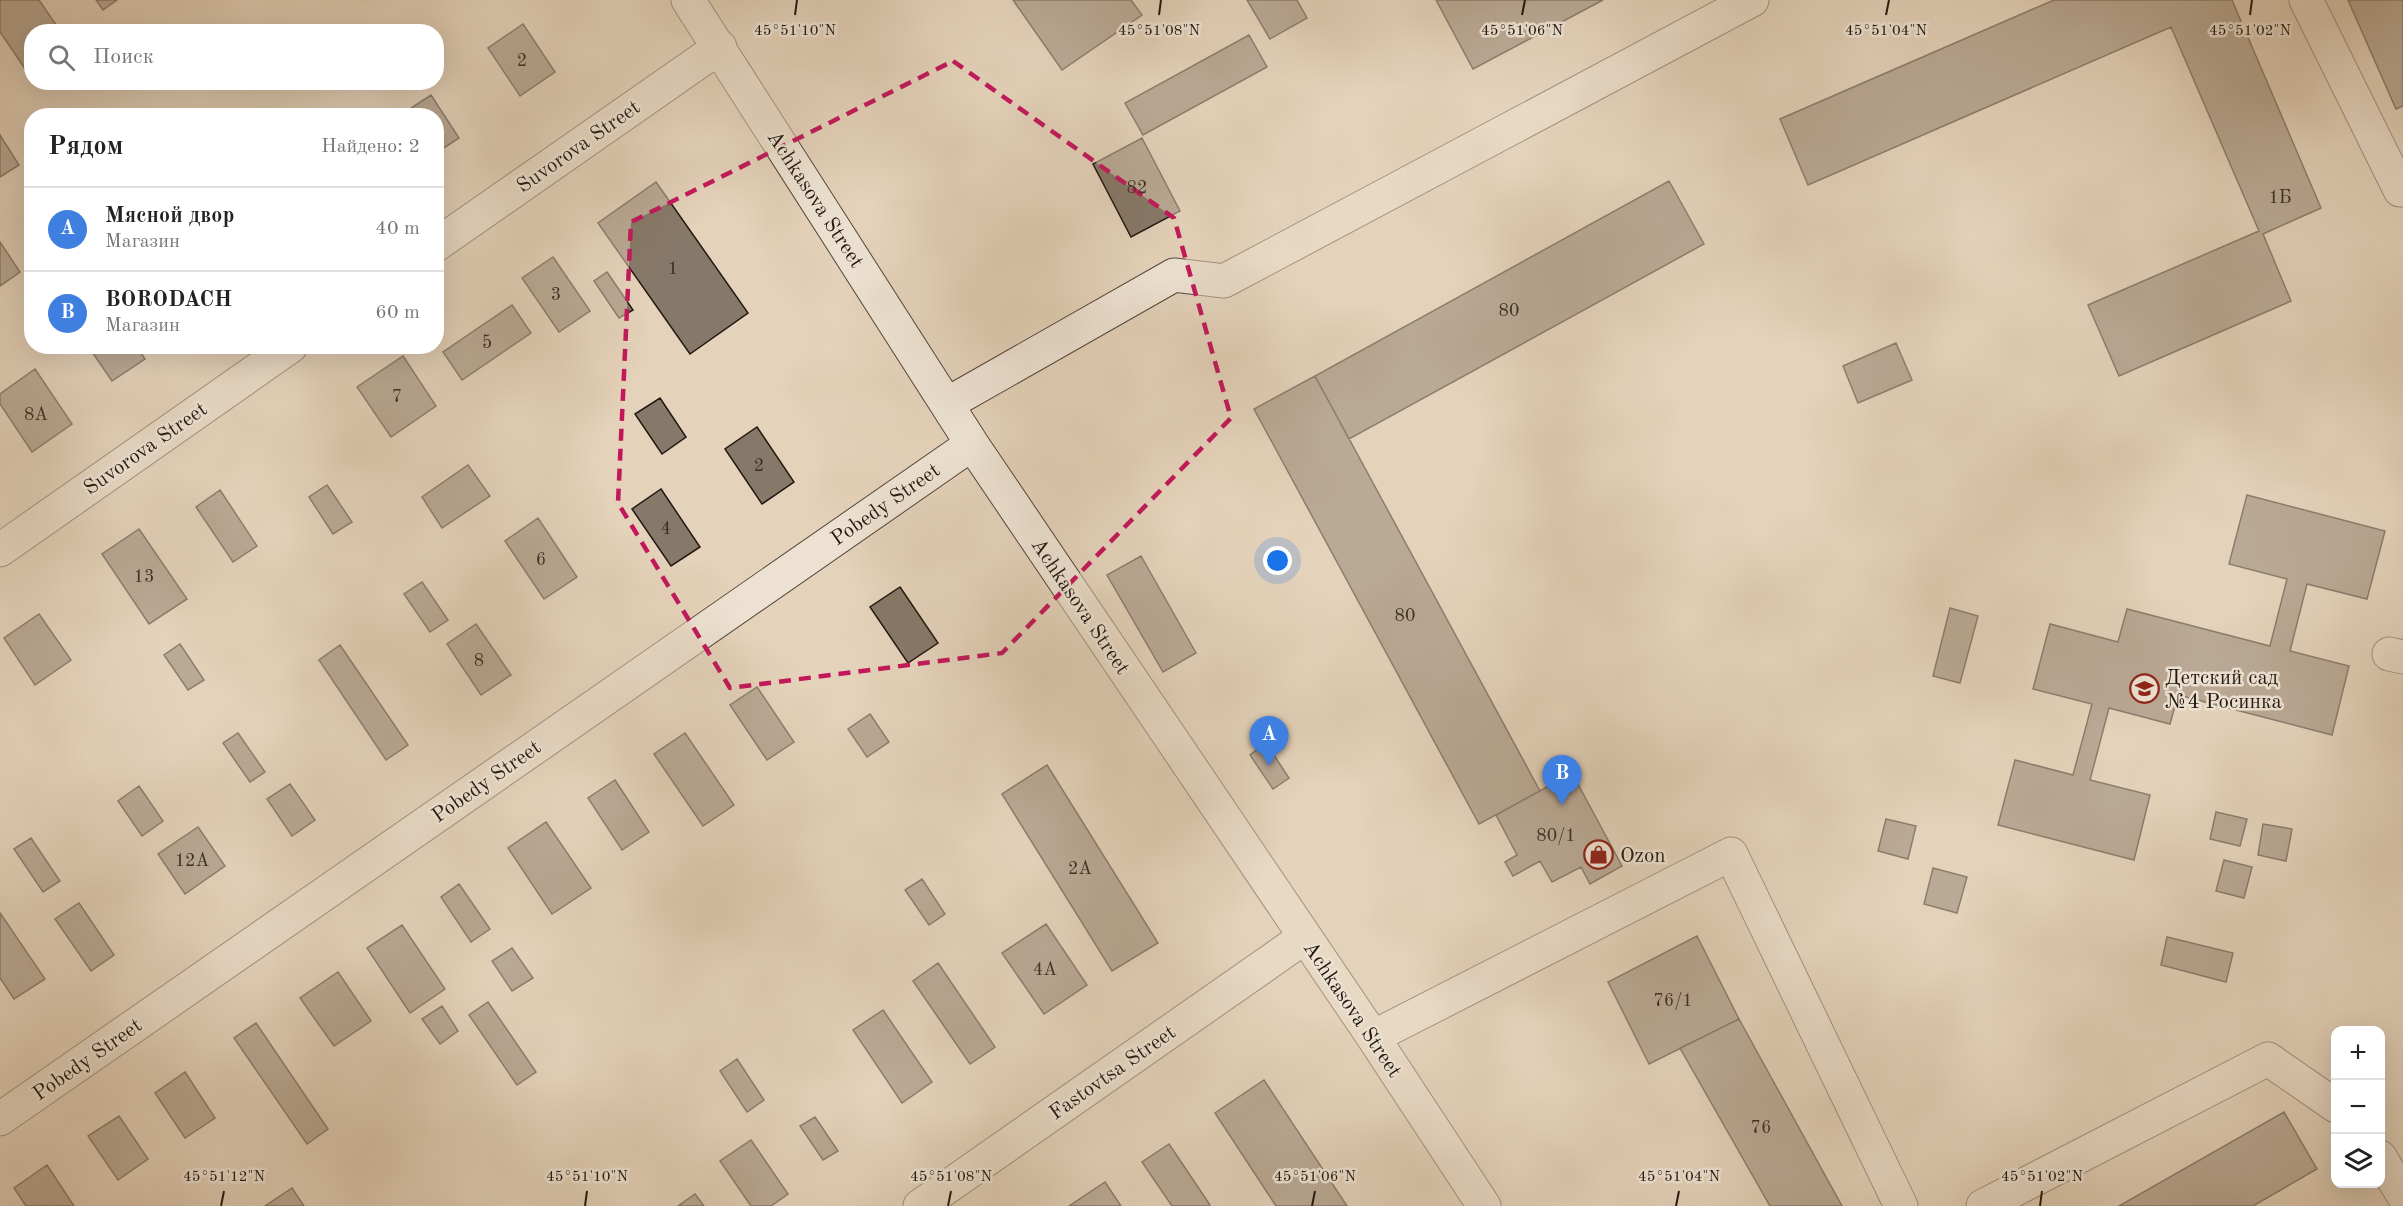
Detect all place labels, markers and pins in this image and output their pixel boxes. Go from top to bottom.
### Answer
place label: Детский сад №4 Росинка [2165,668,2282,713]
school or university icon: Детский сад №4 Росинка [2128,673,2160,705]
pin: A [1250,716,1288,766]
pin: B [1542,756,1582,805]
shop icon: Ozon [1583,839,1615,871]
place label: Ozon [1620,846,1666,867]

